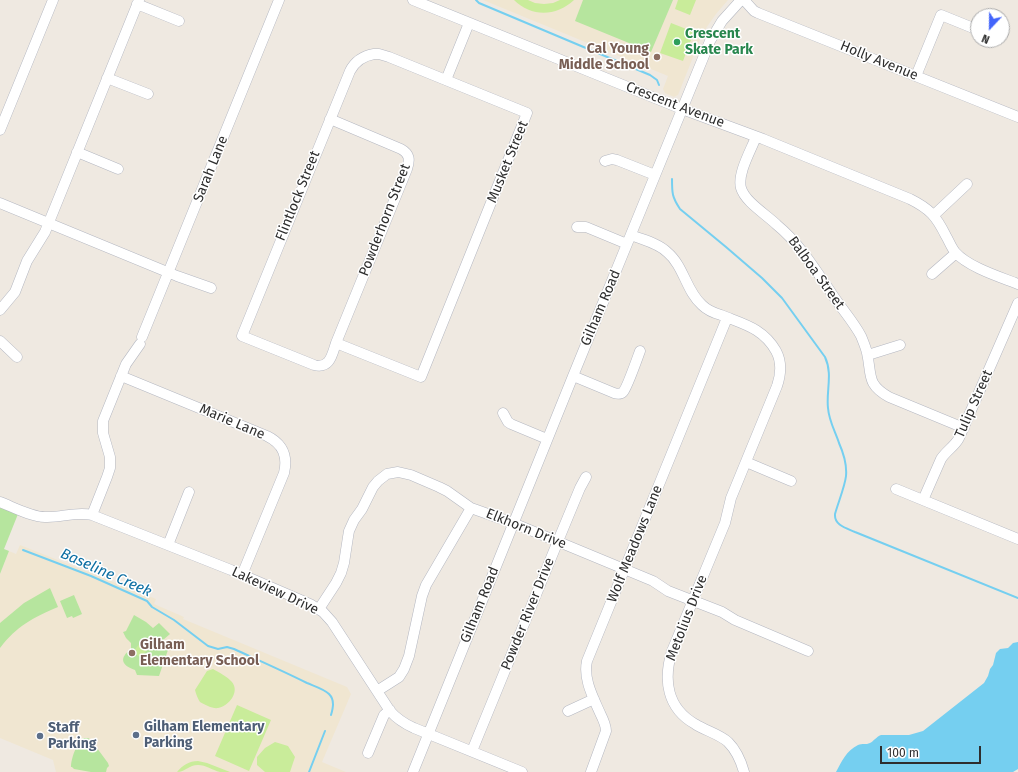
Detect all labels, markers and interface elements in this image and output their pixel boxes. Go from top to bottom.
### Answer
north arrow [970,8,1010,48]
place label: Crescent Skate Park [685,26,753,58]
text: N [980,31,992,46]
marker: Crescent Skate Park [672,37,682,47]
street label: Holly Avenue [837,38,921,84]
place label: Cal Young Middle School [559,41,649,74]
marker: Cal Young Middle School [652,52,662,62]
street label: Crescent Avenue [623,78,727,132]
street label: Musket Street [484,119,532,205]
street label: Sarah Lane [190,133,232,205]
street label: Flintlock Street [272,149,324,243]
street label: Powderhorn Street [356,161,414,279]
street label: Balboa Street [784,233,848,313]
street label: Gilham Road [578,268,624,348]
street label: Tulip Street [952,367,996,441]
street label: Marie Lane [197,401,267,443]
street label: Wolf Meadows Lane [604,483,666,605]
street label: Elkhorn Drive [483,505,569,553]
water label: Baseline Creek [58,545,154,601]
street label: Powder River Drive [498,555,558,673]
street label: Lakeview Drive [229,564,321,618]
street label: Gilham Road [457,564,503,646]
street label: Metolius Drive [663,573,711,663]
place label: Gilham Elementary School [140,637,259,670]
marker: Gilham Elementary School [127,648,137,658]
place label: Gilham Elementary Parking [144,719,264,752]
place label: Staff Parking [48,720,96,752]
marker: Gilham Elementary Parking [131,730,141,740]
marker: Staff Parking [35,731,45,741]
scale bar [882,738,983,764]
text: 100 m [887,746,919,760]

